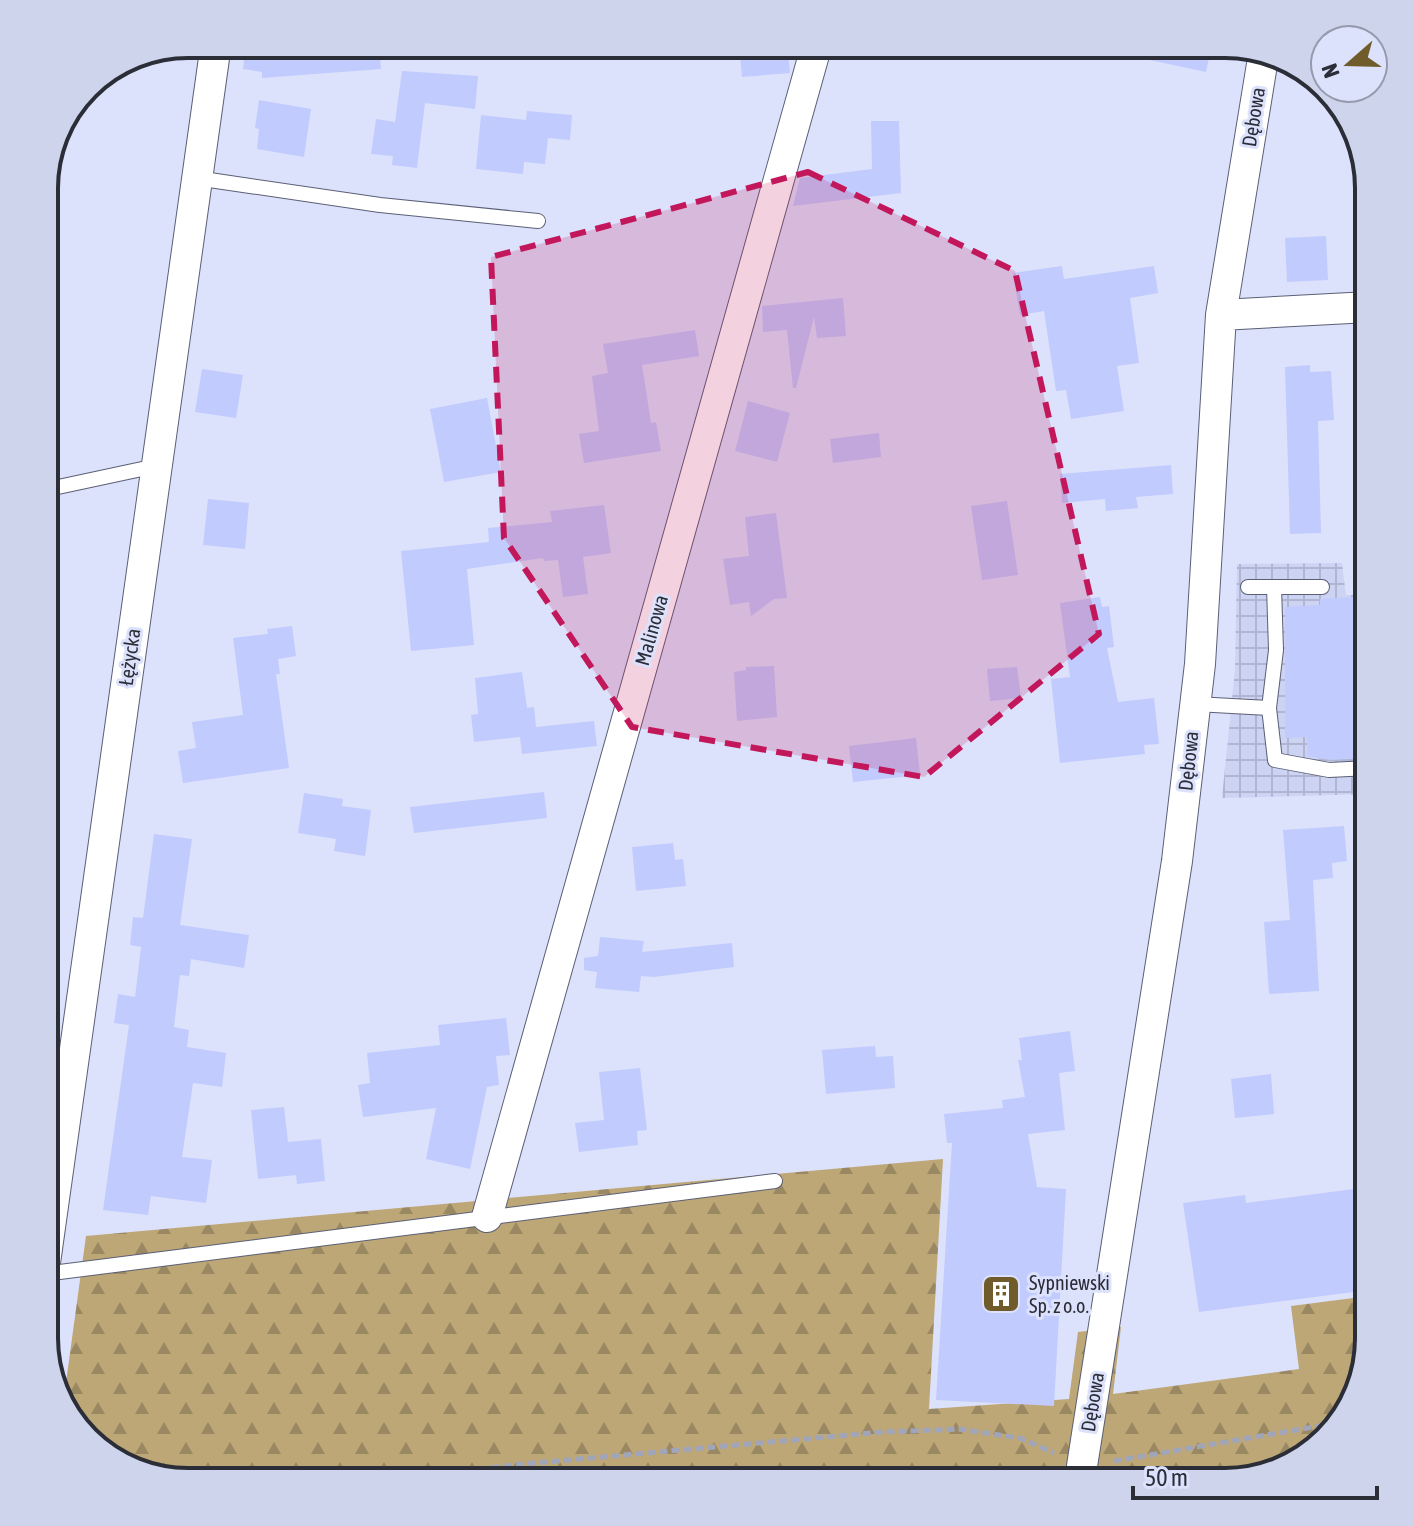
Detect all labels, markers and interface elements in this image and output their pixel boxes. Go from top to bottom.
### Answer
north arrow [1309,24,1389,104]
text: N [1316,60,1345,81]
street label: Dębowa [1237,86,1269,148]
street label: Malinowa [630,592,672,668]
street label: Łężycka [114,627,144,687]
street label: Dębowa [1173,730,1203,792]
place label: Sypniewski Sp. z o.o. [1029,1271,1110,1317]
building icon: Sypniewski Sp. z o.o. [980,1273,1022,1315]
street label: Dębowa [1076,1371,1108,1433]
scale bar [1133,1450,1377,1500]
text: 50 m [1145,1464,1188,1491]

